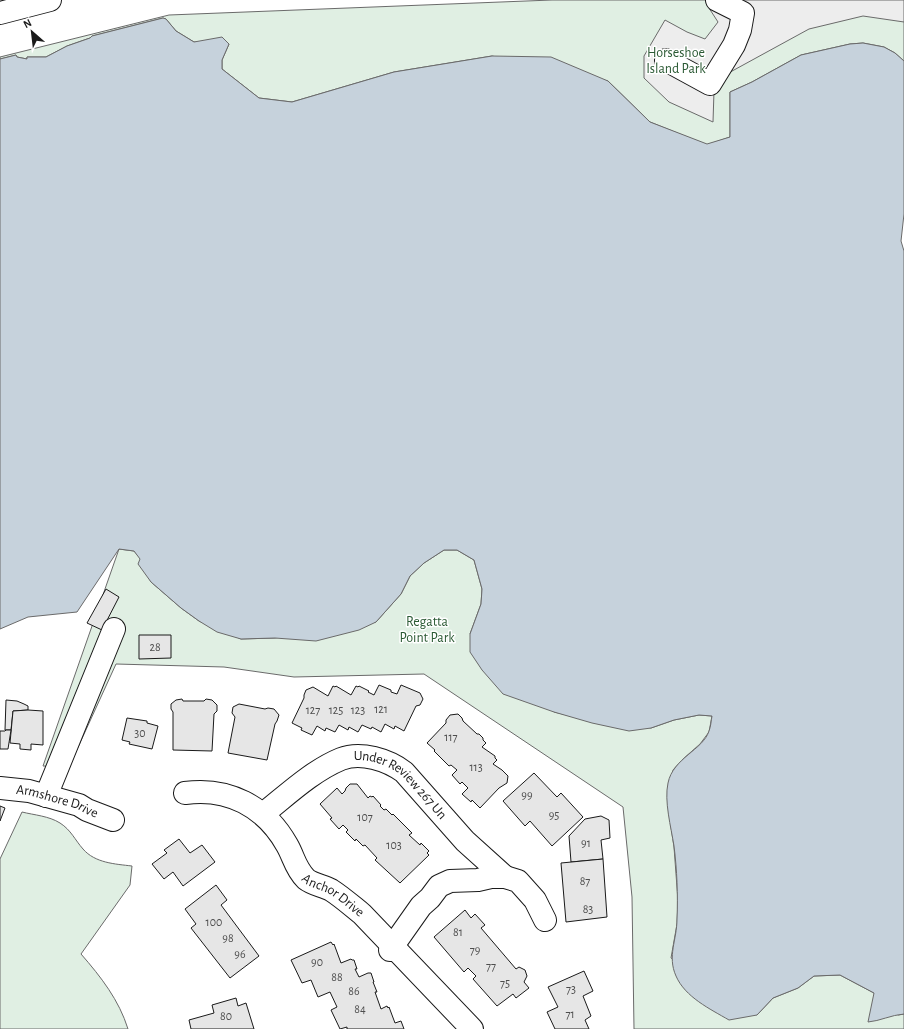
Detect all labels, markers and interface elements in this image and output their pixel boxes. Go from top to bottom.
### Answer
north arrow [12,12,52,52]
text: N [22,17,34,30]
park label: Horseshoe Island Park [646,46,706,76]
park label: Regatta Point Park [399,615,455,645]
house number: 28 [149,641,161,653]
house number: 121 [374,703,388,715]
house number: 127 [306,704,320,716]
house number: 125 [329,704,343,716]
house number: 123 [351,704,365,716]
house number: 30 [134,727,146,739]
house number: 117 [444,731,458,743]
street label: Under Review 267 Un [354,749,449,822]
house number: 113 [469,761,483,773]
street label: Armshore Drive [16,783,100,821]
house number: 99 [521,789,533,801]
house number: 95 [549,809,559,821]
house number: 107 [357,811,373,823]
house number: 91 [581,837,591,849]
house number: 103 [386,839,402,851]
street label: Anchor Drive [299,871,367,920]
house number: 87 [580,875,590,887]
house number: 83 [583,903,593,915]
house number: 100 [206,916,222,928]
house number: 81 [453,926,463,938]
house number: 98 [222,932,234,944]
house number: 79 [470,944,481,956]
house number: 96 [234,948,246,960]
house number: 90 [311,956,323,968]
house number: 77 [486,960,496,972]
house number: 88 [331,971,343,983]
house number: 75 [500,977,510,989]
house number: 73 [566,983,576,995]
house number: 86 [348,985,360,997]
house number: 84 [354,1003,366,1015]
house number: 71 [565,1008,575,1020]
house number: 80 [220,1010,232,1022]

